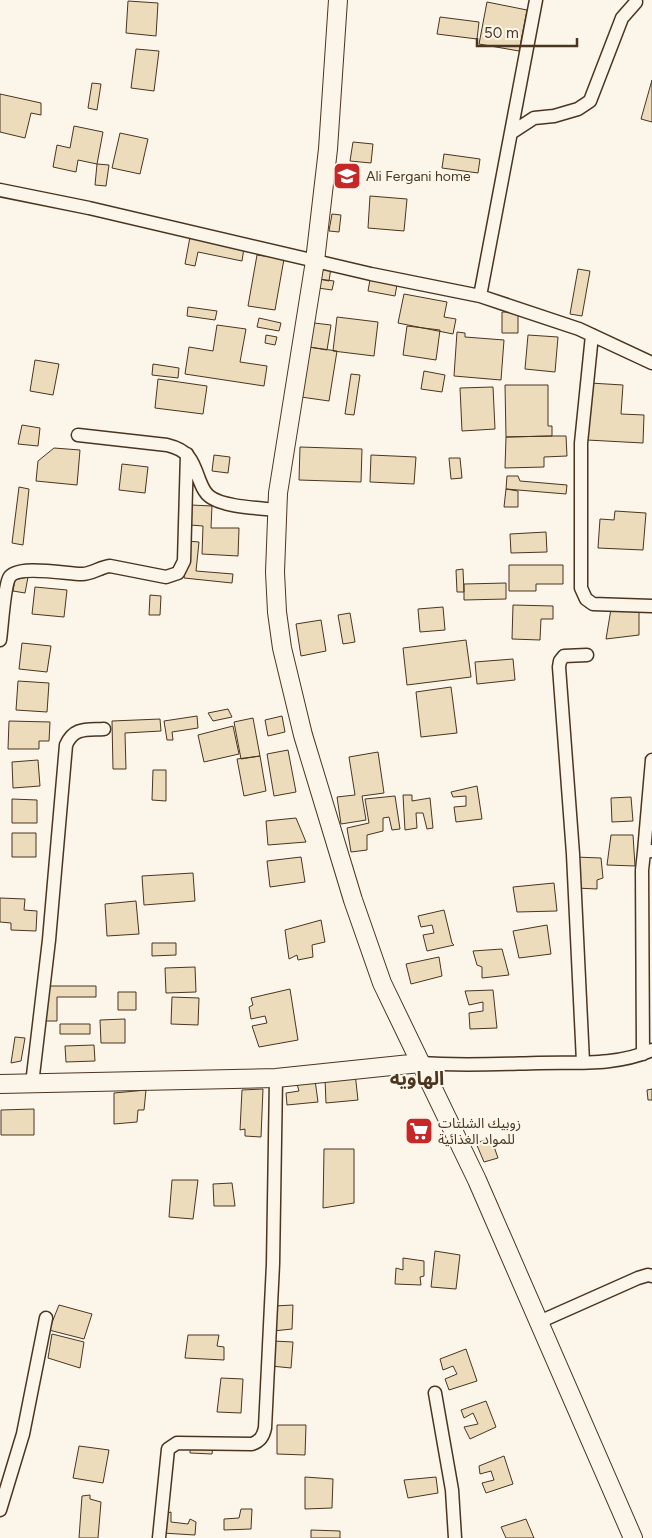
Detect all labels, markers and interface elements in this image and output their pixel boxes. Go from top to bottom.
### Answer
scale bar [477,15,577,47]
text: 50 m [484,24,519,42]
school or university icon: Ali Fergani home [332,161,362,191]
place label: Ali Fergani home [366,168,471,185]
district label: الهاويه [390,1067,444,1090]
place label: زوبيك الشلتات للمواد الغذائية [438,1115,521,1148]
supermarket icon: زوبيك الشلتات للمواد الغذائية [404,1116,434,1146]

